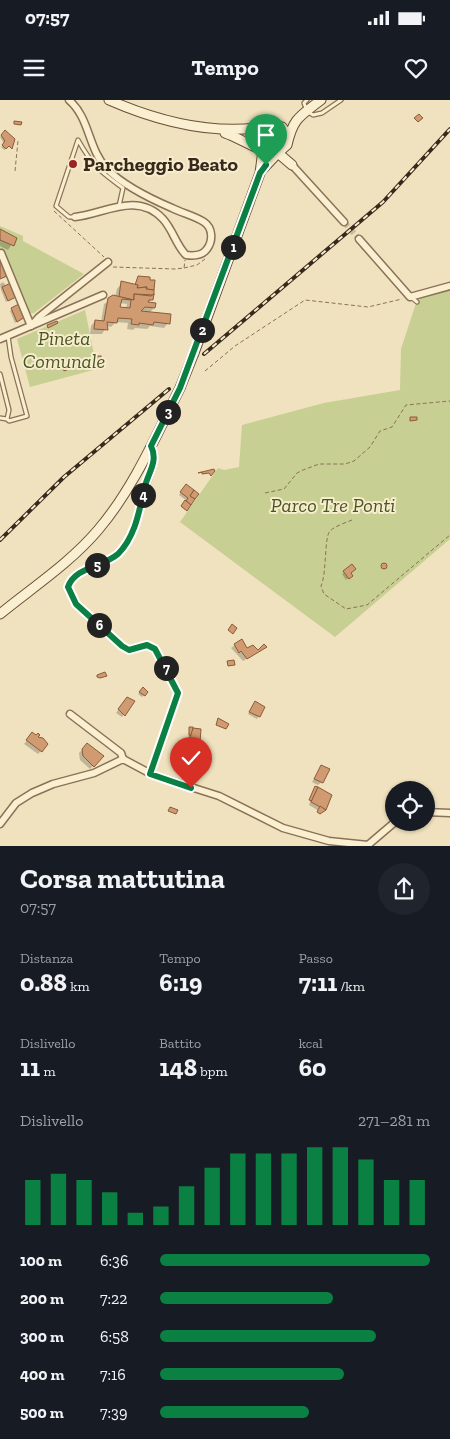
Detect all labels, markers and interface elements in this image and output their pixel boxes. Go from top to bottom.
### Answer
text: 07:57 [25,6,69,29]
icon: menu [20,54,48,82]
text: Tempo [191,54,259,81]
icon: heart [402,54,430,82]
pin [245,114,287,165]
icon: arrive [252,121,280,149]
place label: Parcheggio Beato [83,152,239,176]
marker: Parcheggio Beato [67,158,79,170]
pin: 1 [220,234,246,260]
text: 1 [231,239,236,256]
pin: 2 [190,318,214,342]
text: 2 [199,322,206,339]
park label: Pineta Comunale [23,326,105,373]
pin: 3 [156,400,180,424]
text: 3 [165,404,172,421]
pin: 4 [130,482,156,508]
text: 4 [140,487,147,504]
park label: Parco Tre Ponti [271,493,395,517]
pin: 5 [84,552,110,578]
text: 5 [94,557,101,574]
pin: 6 [86,612,112,638]
text: 6 [96,617,103,634]
pin: 7 [154,656,178,680]
text: 7 [163,660,170,677]
pin [170,737,212,788]
icon: check [177,744,205,772]
map controls [385,781,435,831]
button: locate [385,781,435,831]
text: Corsa mattutina [20,862,225,895]
button: share [378,863,430,915]
text: 07:57 [20,898,56,917]
text: Distanza [20,950,73,967]
text: Tempo [159,950,201,967]
text: Passo [299,950,333,967]
text: 0.88 [20,967,67,997]
text: 6:19 [159,967,202,997]
text: 7:11 [299,967,337,997]
text: km [67,978,90,995]
text: /km [337,978,365,995]
text: Dislivello [20,1035,75,1052]
text: Battito [159,1035,201,1052]
text: kcal [299,1035,323,1052]
text: 11 [20,1052,40,1082]
text: 148 [159,1052,197,1082]
text: 60 [299,1052,326,1082]
text: m [40,1063,55,1080]
text: bpm [197,1063,228,1080]
text: Dislivello [20,1111,83,1130]
text: 271–281 m [358,1111,430,1130]
text: 100 m [20,1251,62,1270]
text: 6:36 [100,1251,128,1270]
text: 200 m [20,1289,64,1308]
text: 7:22 [100,1289,128,1308]
text: 300 m [20,1327,64,1346]
text: 6:58 [100,1327,129,1346]
text: 400 m [20,1365,65,1384]
text: 7:16 [100,1365,126,1384]
text: 500 m [20,1403,64,1422]
text: 7:39 [100,1403,127,1422]

